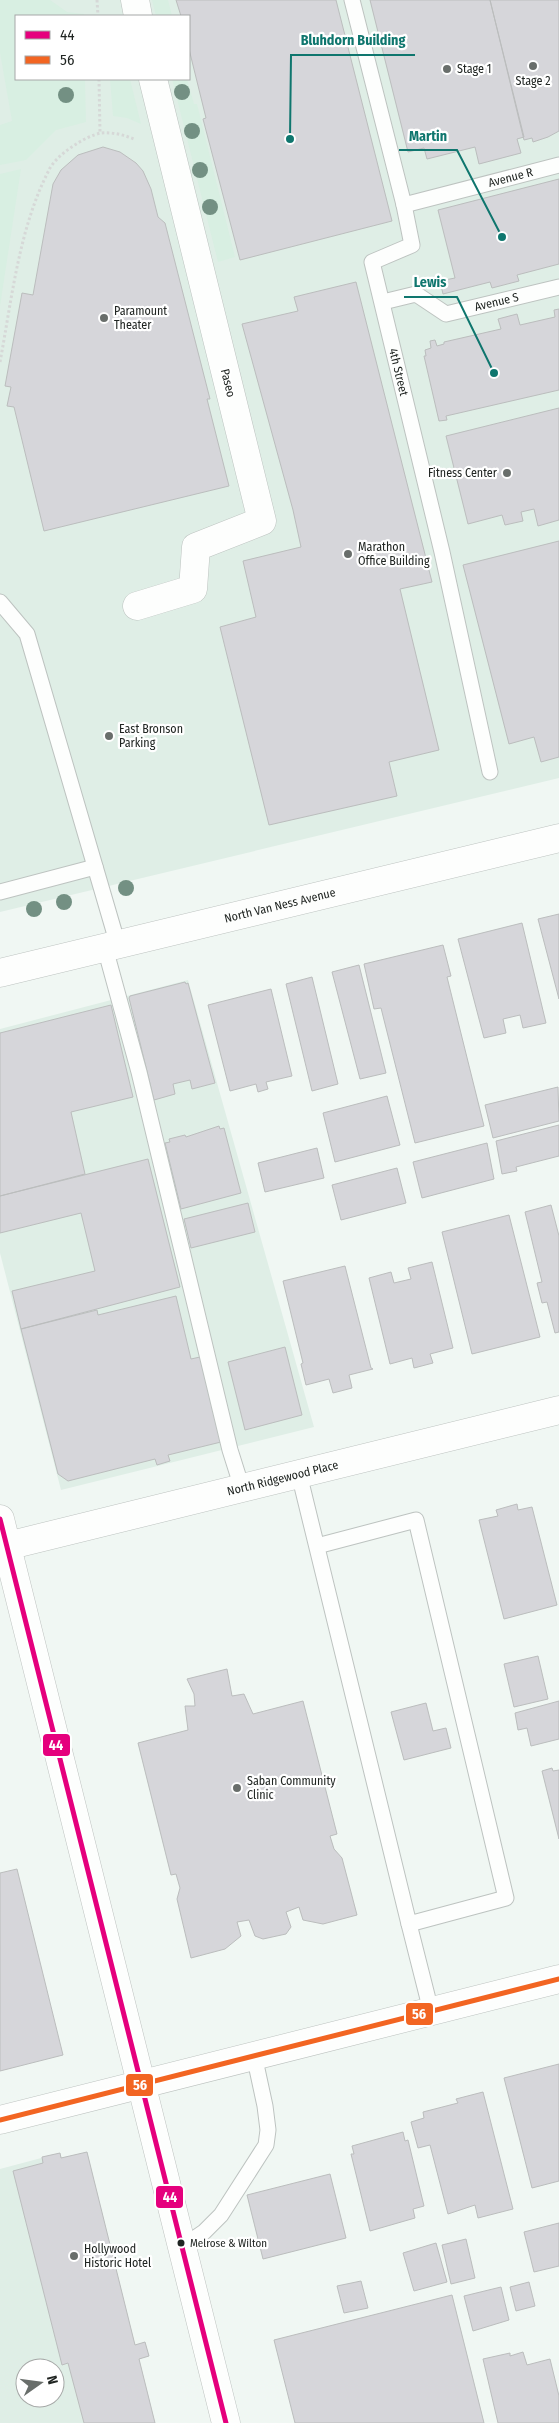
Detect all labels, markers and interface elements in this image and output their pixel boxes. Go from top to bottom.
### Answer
legend [15,15,190,80]
text: 44 [60,26,75,44]
callout: Bluhdorn Building [291,26,415,55]
text: Bluhdorn Building [301,32,405,49]
text: 56 [60,51,74,69]
marker: Stage 2 [527,60,539,72]
place label: Stage 1 [457,62,491,76]
marker: Stage 1 [441,63,453,75]
place label: Stage 2 [515,74,551,88]
callout: Martin [399,121,457,150]
text: Martin [409,128,447,145]
street label: Avenue R [487,165,535,190]
callout: Lewis [404,268,457,297]
text: Lewis [414,274,446,291]
street label: Avenue S [473,290,520,314]
place label: Paramount Theater [114,304,167,332]
marker: Paramount Theater [98,312,110,324]
street label: 4th Street [386,347,411,397]
street label: Paseo [218,367,238,399]
place label: Fitness Center [428,466,498,480]
marker: Fitness Center [501,467,513,479]
place label: Marathon Office Building [358,540,430,568]
marker: Marathon Office Building [342,548,354,560]
place label: East Bronson Parking [119,722,183,750]
marker: East Bronson Parking [103,730,115,742]
street label: North Van Ness Avenue [223,885,337,926]
street label: North Ridgewood Place [226,1458,340,1499]
line badge: 44 [42,1733,71,1757]
text: 44 [49,1737,63,1754]
place label: Saban Community Clinic [247,1774,336,1802]
marker: Saban Community Clinic [231,1782,243,1794]
line badge: 56 [405,2002,434,2026]
text: 56 [412,2006,426,2023]
line badge: 56 [125,2073,154,2097]
text: 56 [133,2077,147,2094]
line badge: 44 [155,2185,184,2209]
text: 44 [163,2189,177,2206]
place label: Melrose & Wilton [190,2237,267,2250]
marker: Melrose & Wilton [176,2238,186,2248]
place label: Hollywood Historic Hotel [84,2242,151,2270]
marker: Hollywood Historic Hotel [68,2250,80,2262]
north arrow [15,2358,65,2408]
text: N [43,2374,61,2386]

